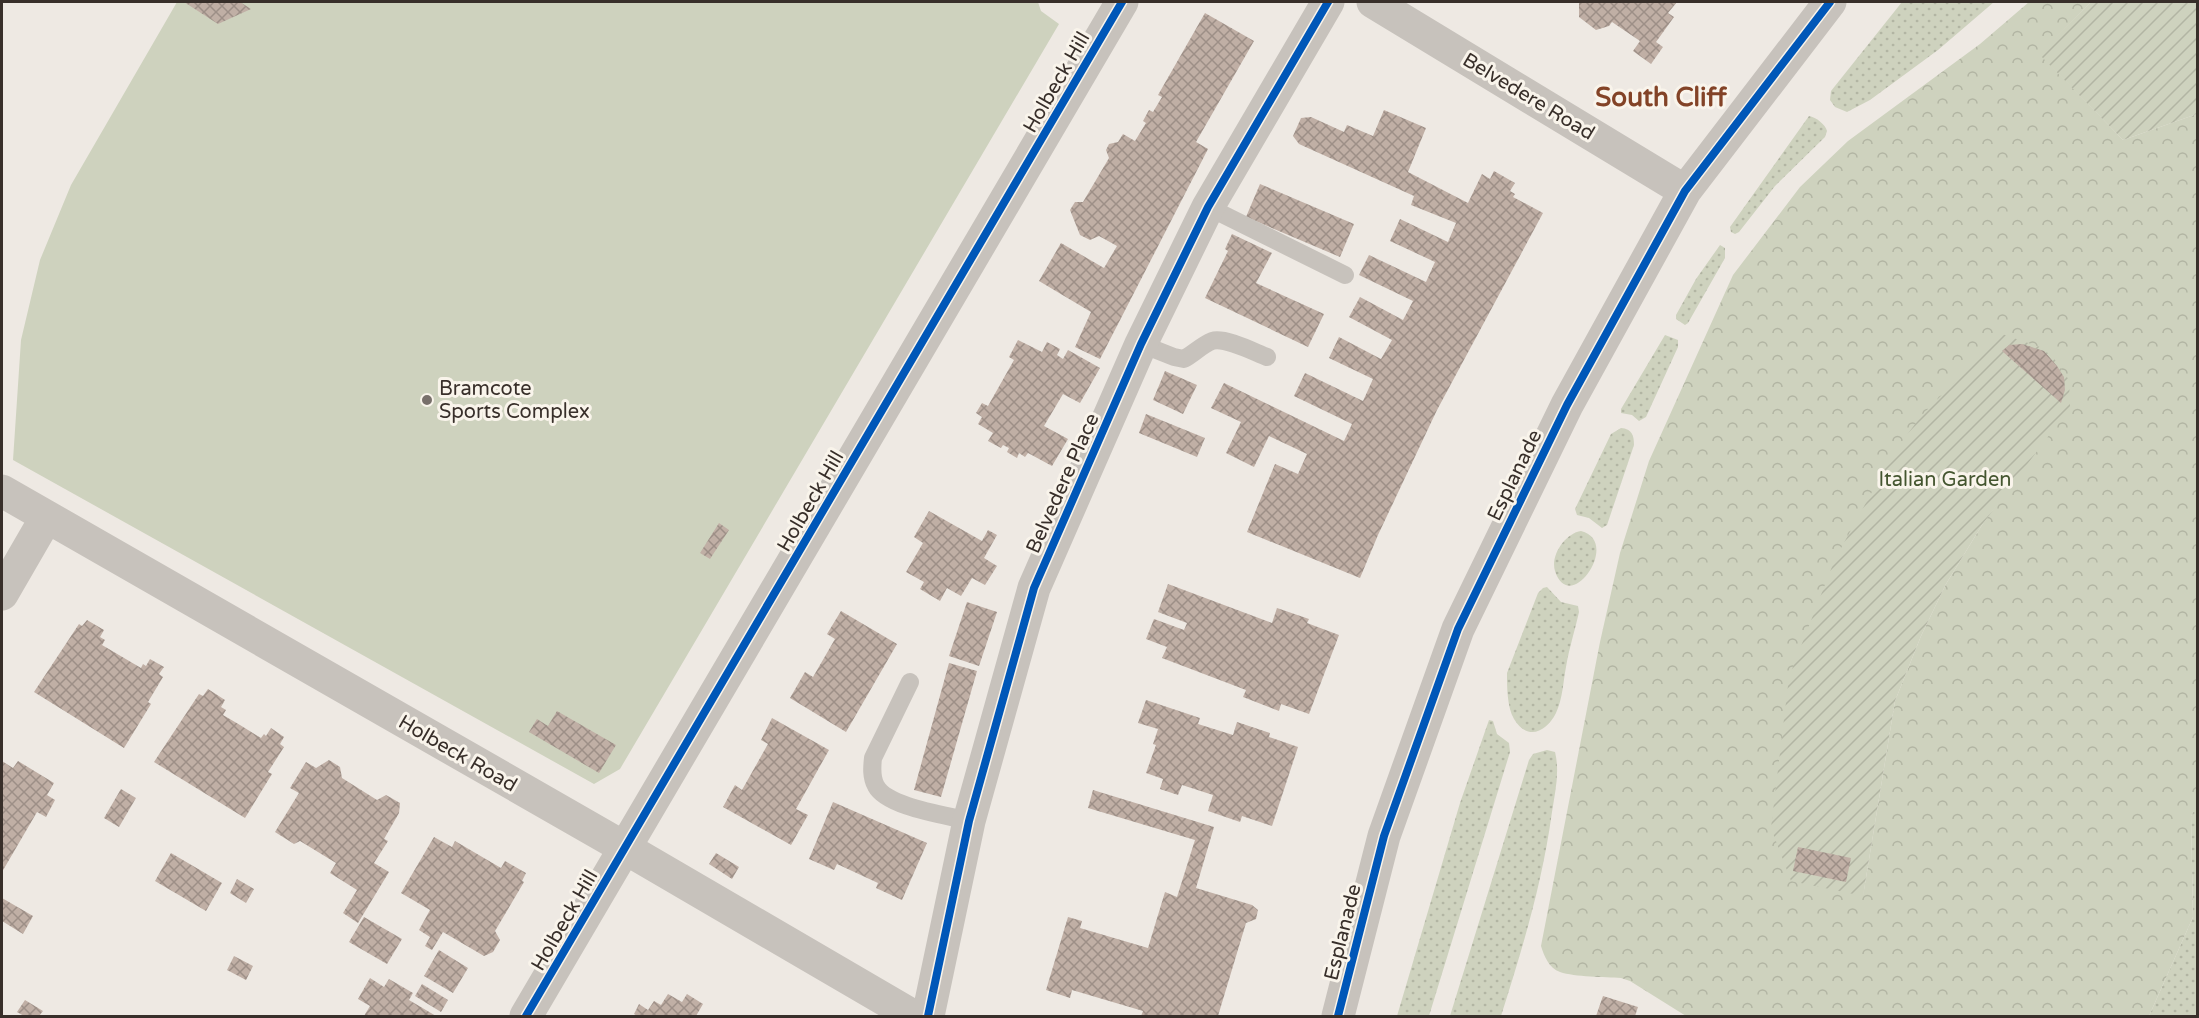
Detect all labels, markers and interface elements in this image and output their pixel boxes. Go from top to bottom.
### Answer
street label: Holbeck Hill [1018,28,1095,137]
street label: Belvedere Road [1458,48,1599,146]
district label: South Cliff [1595,82,1728,113]
place label: Bramcote Sports Complex [439,377,590,424]
marker: Bramcote Sports Complex [420,393,434,407]
street label: Belvedere Place [1021,410,1105,557]
street label: Esplanade [1483,426,1547,525]
street label: Holbeck Hill [772,447,849,556]
park label: Italian Garden [1879,468,2011,492]
street label: Holbeck Road [394,710,521,797]
street label: Holbeck Hill [526,866,603,975]
street label: Esplanade [1319,882,1367,983]

